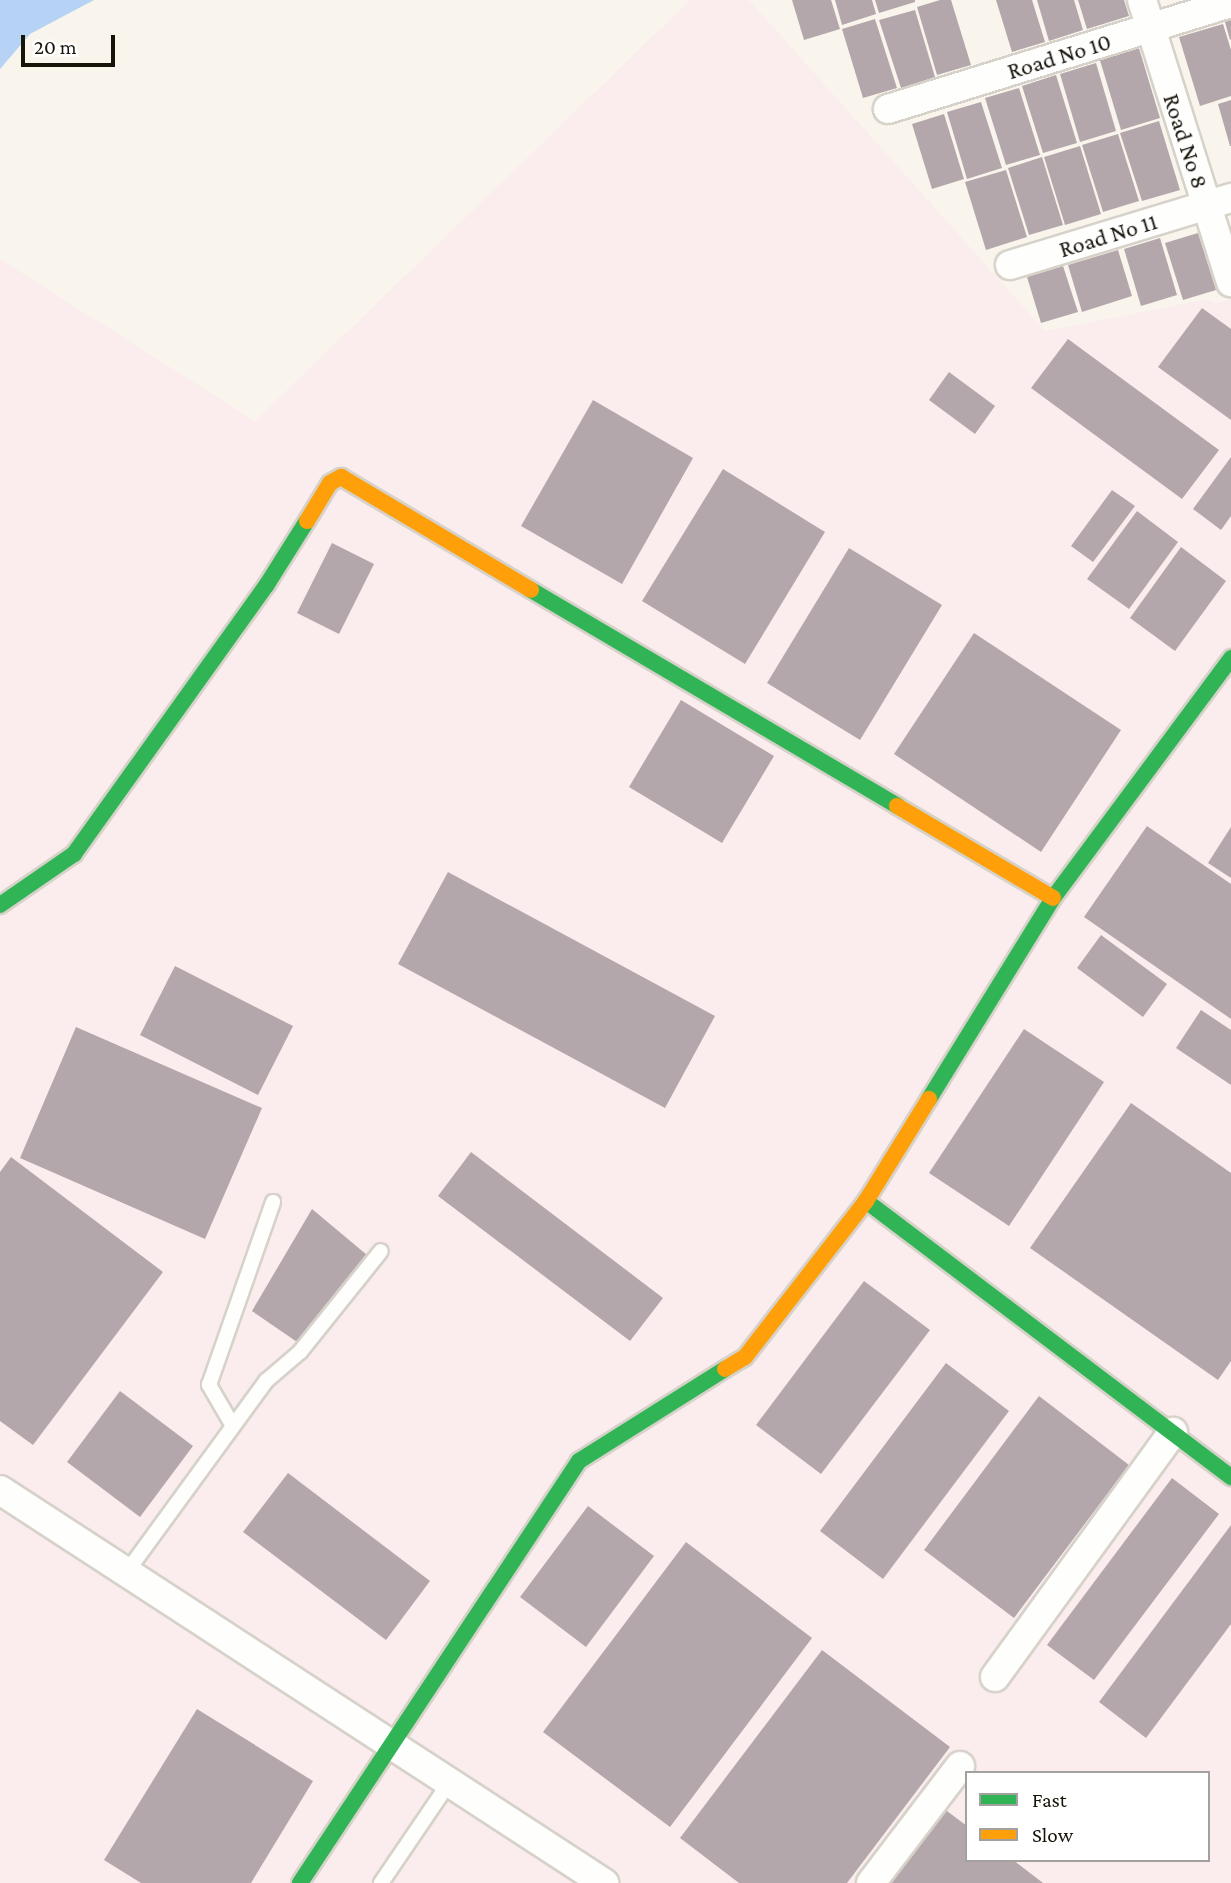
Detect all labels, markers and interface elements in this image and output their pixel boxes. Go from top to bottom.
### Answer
scale bar [24,21,119,65]
street label: Road No 10 [1004,27,1114,85]
text: 20 m [34,35,77,59]
street label: Road No 8 [1157,90,1215,192]
street label: Road No 11 [1055,206,1161,264]
legend [965,1771,1210,1862]
text: Fast [1032,1788,1067,1812]
text: Slow [1032,1823,1073,1847]

